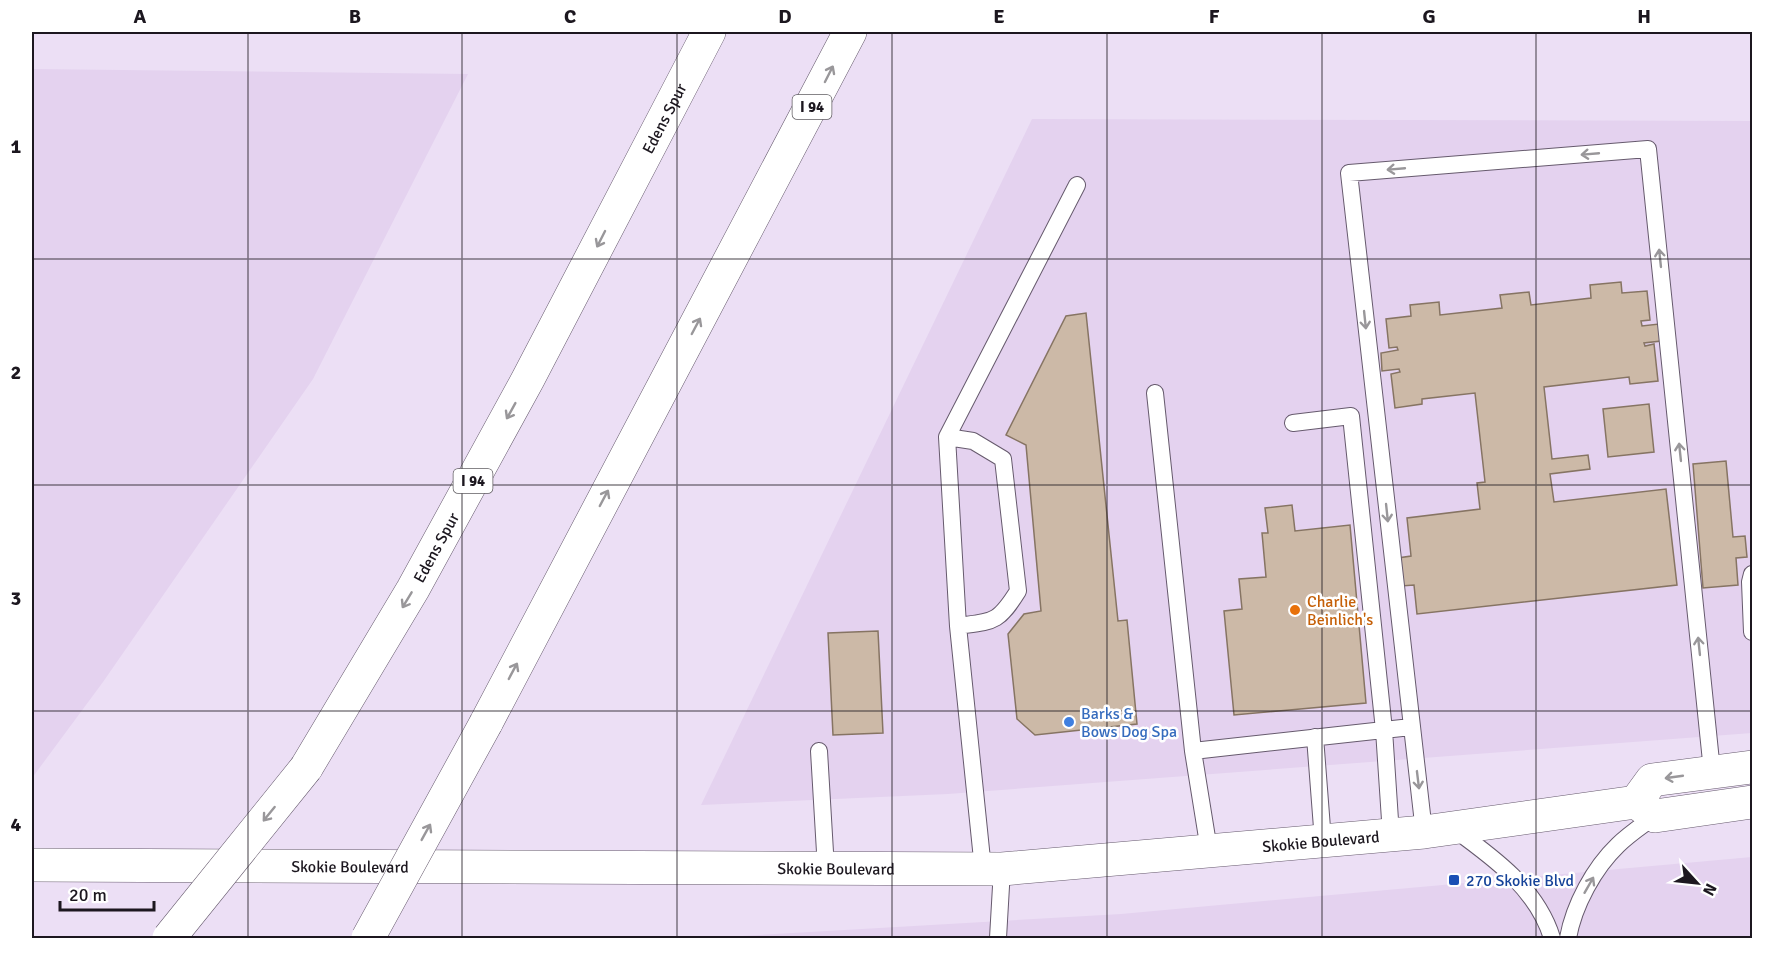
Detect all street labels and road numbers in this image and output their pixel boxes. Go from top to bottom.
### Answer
street label: Edens Spur [638,80,692,157]
road number: I 94 [792,95,832,119]
road number: I 94 [454,469,492,493]
street label: Edens Spur [409,509,464,586]
street label: Skokie Boulevard [1261,827,1380,857]
street label: Skokie Boulevard [291,857,409,878]
street label: Skokie Boulevard [777,859,895,880]

